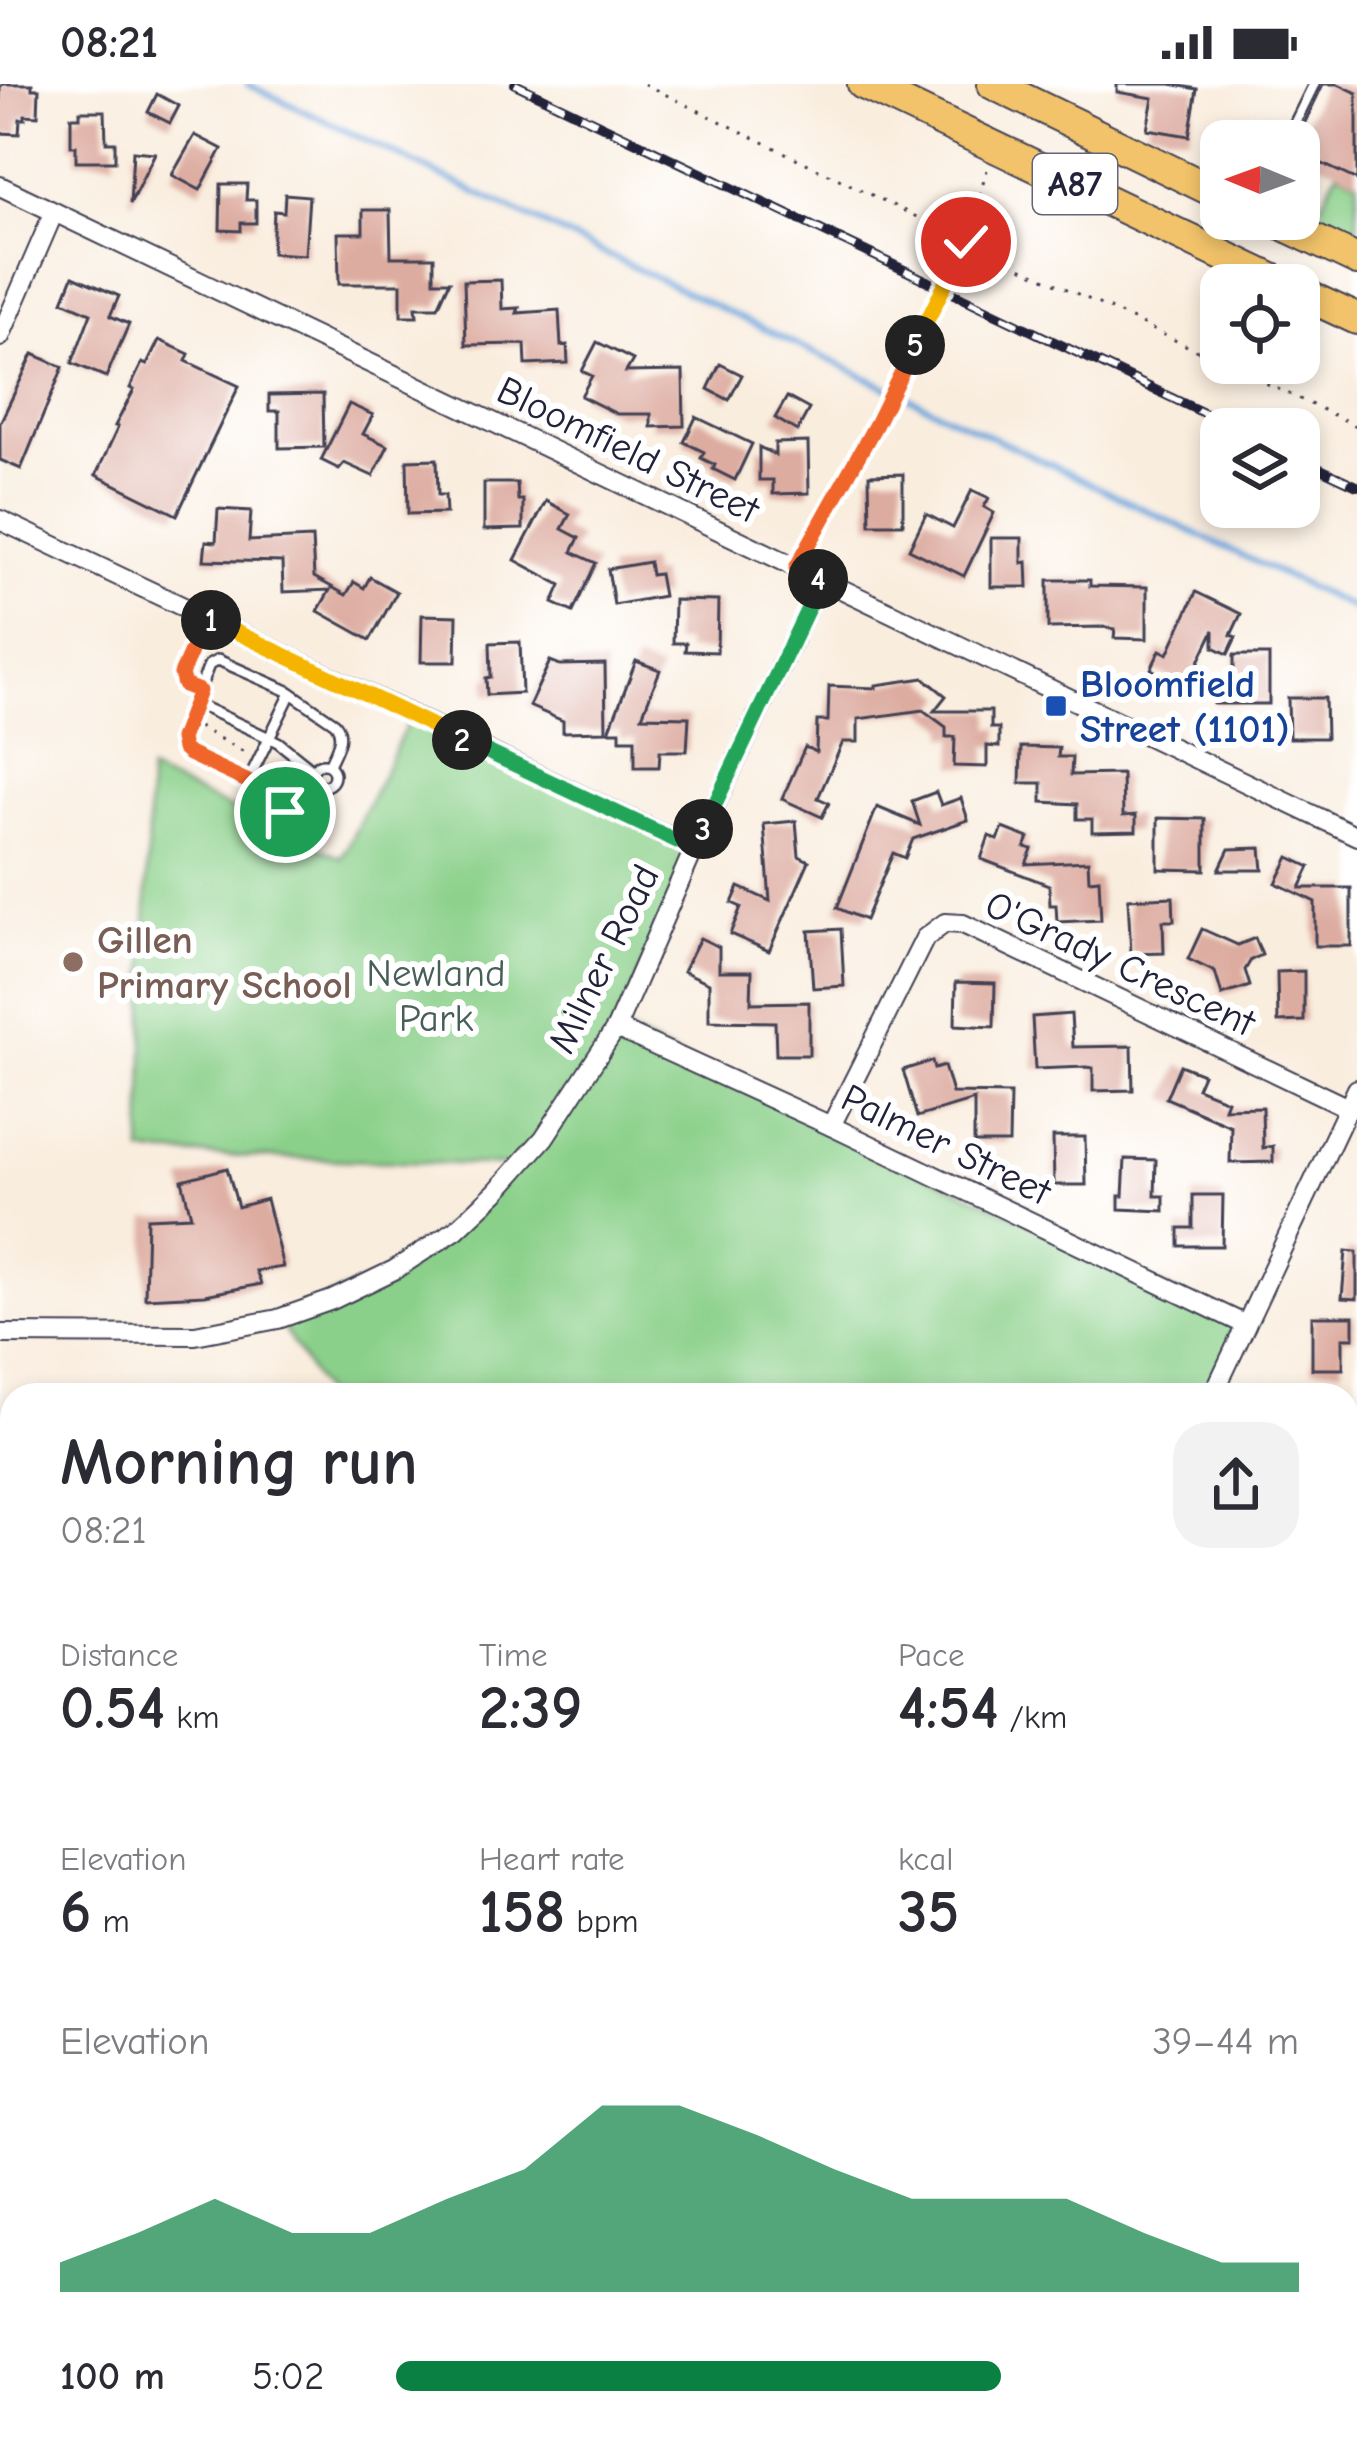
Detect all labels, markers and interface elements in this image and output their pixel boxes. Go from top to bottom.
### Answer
text: 08:21 [60,16,158,68]
north arrow [1200,120,1320,240]
map controls [1200,120,1320,528]
road number: A87 [1033,154,1117,214]
pin [915,191,1017,293]
icon: check [933,209,999,275]
button: locate [1200,264,1320,384]
pin: 5 [885,315,945,375]
text: 5 [906,326,924,364]
street label: Bloomfield Street [490,367,768,534]
button: layers [1200,408,1320,528]
pin: 4 [788,549,848,609]
text: 4 [810,560,826,598]
pin: 1 [181,590,241,650]
text: 1 [205,601,217,639]
place label: Bloomfield Street (1101) [1080,662,1290,752]
marker: Bloomfield Street (1101) [1043,693,1069,719]
pin: 2 [432,710,492,770]
text: 2 [454,721,470,759]
pin [234,761,336,863]
icon: arrive [252,779,318,845]
pin: 3 [673,799,733,859]
text: 3 [695,810,711,848]
street label: Milner Road [539,858,669,1060]
street label: O'Grady Crescent [978,882,1264,1047]
place label: Gillen Primary School [97,918,352,1008]
marker: Gillen Primary School [60,949,86,975]
park label: Newland Park [366,951,506,1041]
street label: Palmer Street [834,1075,1059,1216]
button: share [1173,1422,1299,1548]
text: Morning run [60,1425,418,1501]
text: 08:21 [60,1508,147,1553]
text: Distance [60,1636,178,1674]
text: Time [479,1636,548,1674]
text: Pace [898,1636,965,1674]
text: 0.54 [60,1674,165,1743]
text: 2:39 [479,1674,582,1743]
text: 4:54 [898,1674,999,1743]
text: km [165,1698,219,1736]
text: /km [999,1698,1067,1736]
text: Elevation [60,1840,186,1878]
text: Heart rate [479,1840,625,1878]
text: kcal [898,1840,953,1878]
text: 6 [60,1878,91,1947]
text: 158 [479,1878,565,1947]
text: 35 [898,1878,959,1947]
text: m [91,1902,130,1940]
text: bpm [565,1902,639,1940]
text: Elevation [60,2019,209,2064]
text: 39–44 m [1152,2019,1299,2064]
text: 100 m [60,2354,165,2399]
text: 5:02 [252,2354,324,2399]

